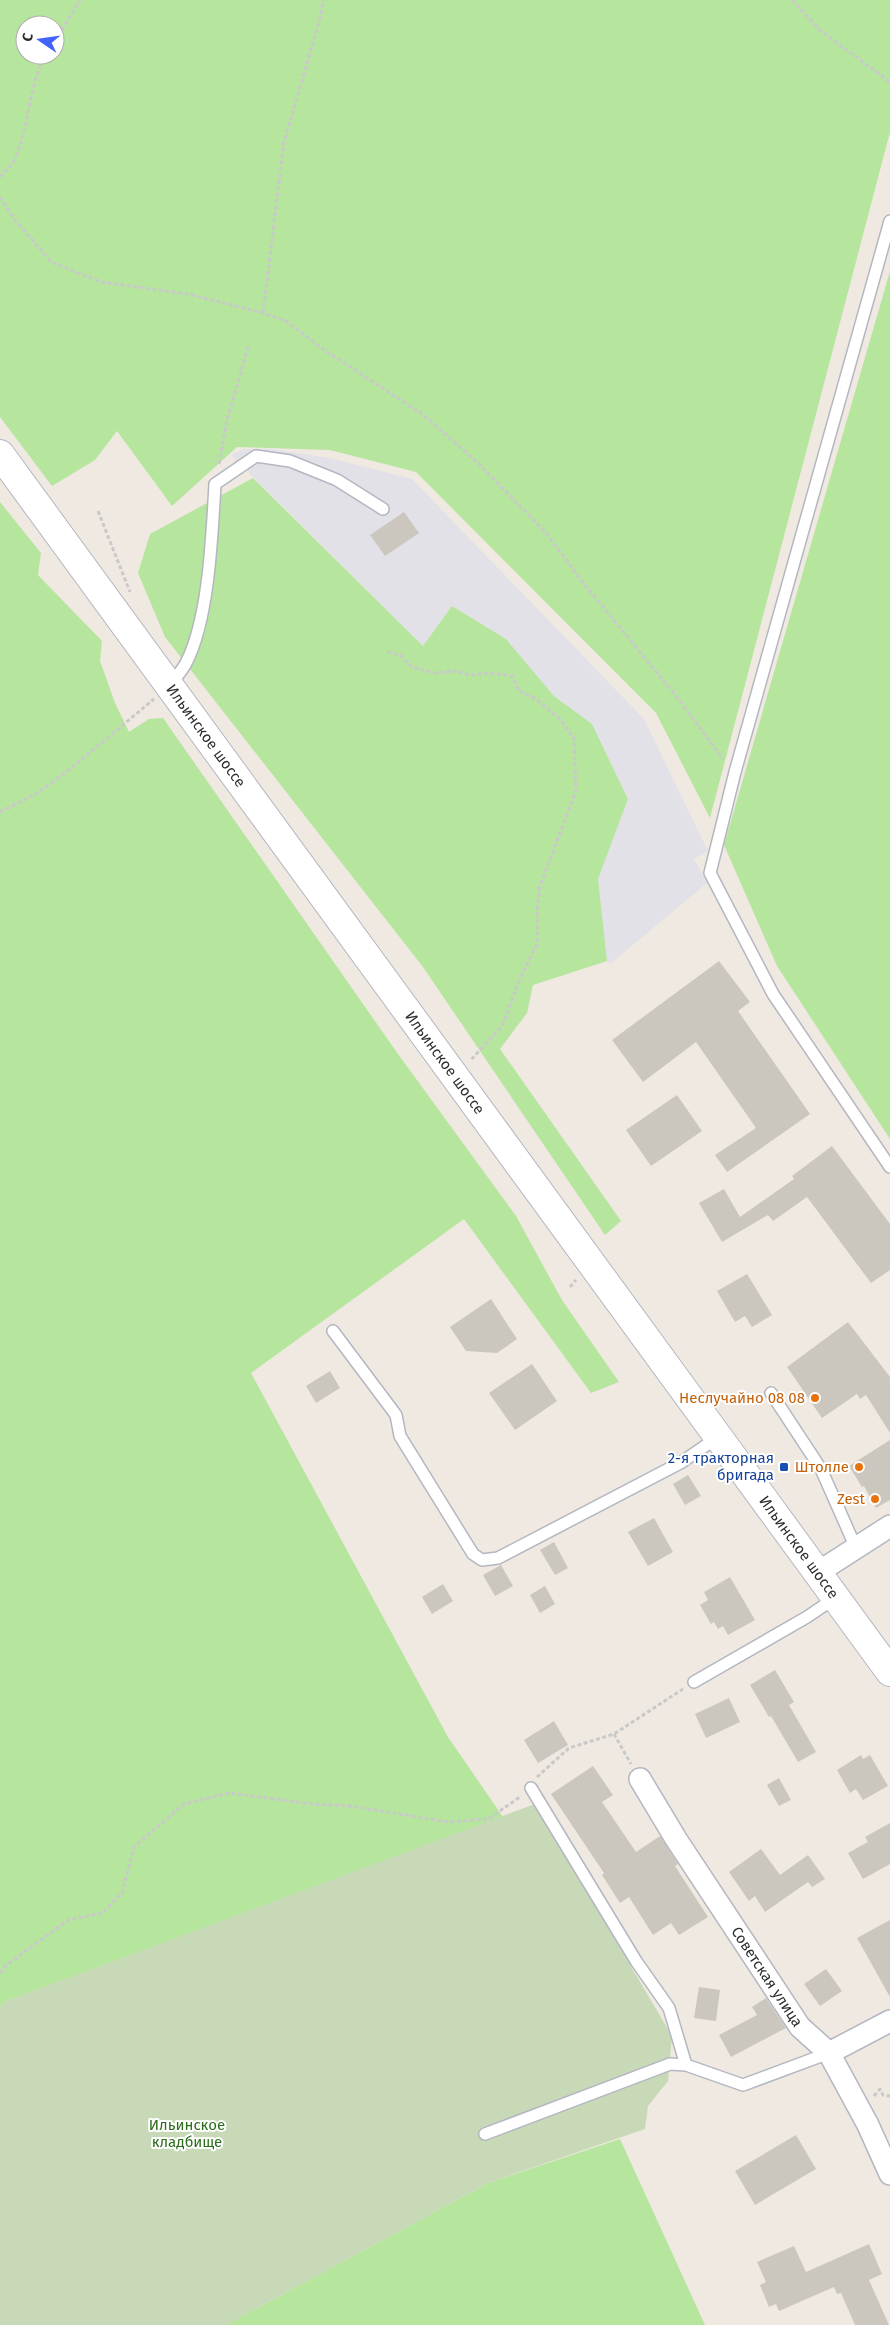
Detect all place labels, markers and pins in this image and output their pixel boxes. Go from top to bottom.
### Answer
place label: Неслучайно 08 08 [679,1389,805,1407]
marker: Неслучайно 08 08 [809,1392,821,1404]
place label: 2-я тракторная бригада [668,1449,774,1484]
place label: Штолле [795,1458,849,1476]
marker: 2-я тракторная бригада [778,1461,790,1473]
marker: Штолле [853,1461,865,1473]
place label: Zest [837,1490,866,1508]
marker: Zest [869,1493,881,1505]

